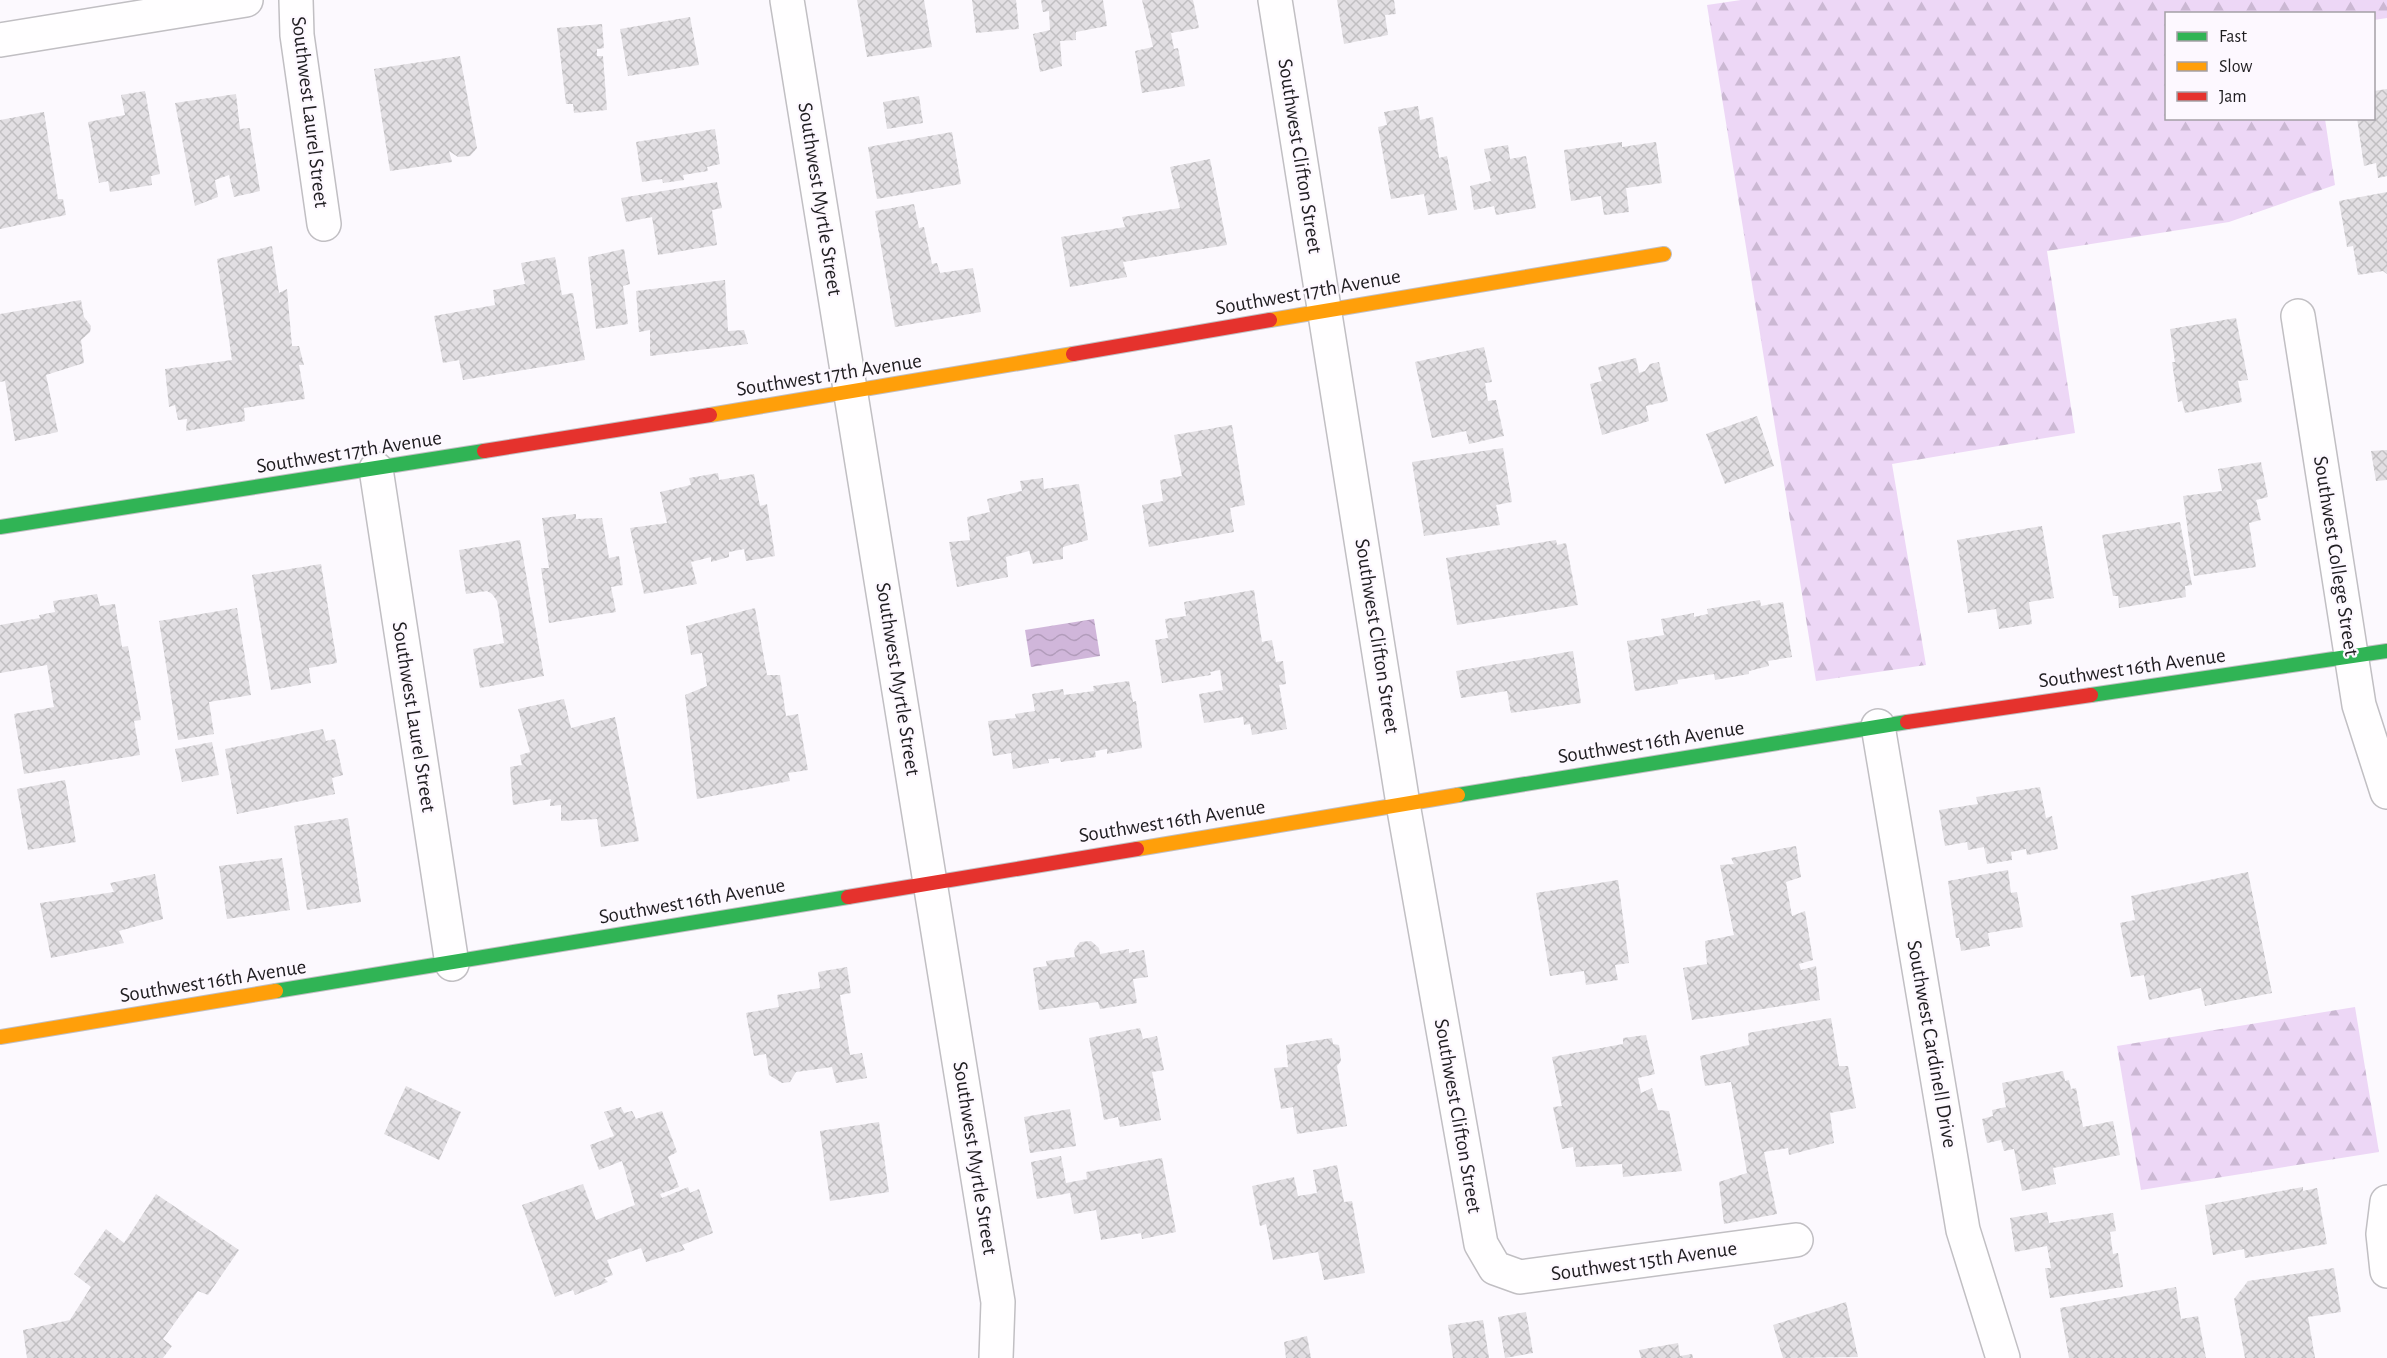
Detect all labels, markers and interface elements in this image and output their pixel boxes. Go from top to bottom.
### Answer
legend [2165,12,2375,120]
street label: Southwest Laurel Street [288,15,332,209]
text: Fast [2219,28,2247,46]
street label: Southwest Clifton Street [1274,57,1326,255]
text: Slow [2219,58,2252,76]
text: Jam [2219,88,2247,106]
street label: Southwest Myrtle Street [794,101,846,298]
street label: Southwest 17th Avenue [1214,265,1402,319]
street label: Southwest 17th Avenue [735,350,923,400]
street label: Southwest 17th Avenue [255,427,443,477]
street label: Southwest College Street [2310,454,2362,658]
street label: Southwest Clifton Street [1351,537,1403,735]
street label: Southwest Myrtle Street [872,581,924,778]
street label: Southwest Laurel Street [389,620,439,814]
street label: Southwest 16th Avenue [2037,644,2227,692]
street label: Southwest 16th Avenue [1556,717,1746,767]
street label: Southwest 16th Avenue [1077,796,1267,846]
street label: Southwest 16th Avenue [597,874,787,928]
street label: Southwest Cardinell Drive [1903,939,1961,1149]
street label: Southwest 16th Avenue [118,956,308,1006]
street label: Southwest Clifton Street [1431,1017,1486,1215]
street label: Southwest Myrtle Street [949,1060,1001,1257]
street label: Southwest 15th Avenue [1550,1238,1738,1284]

